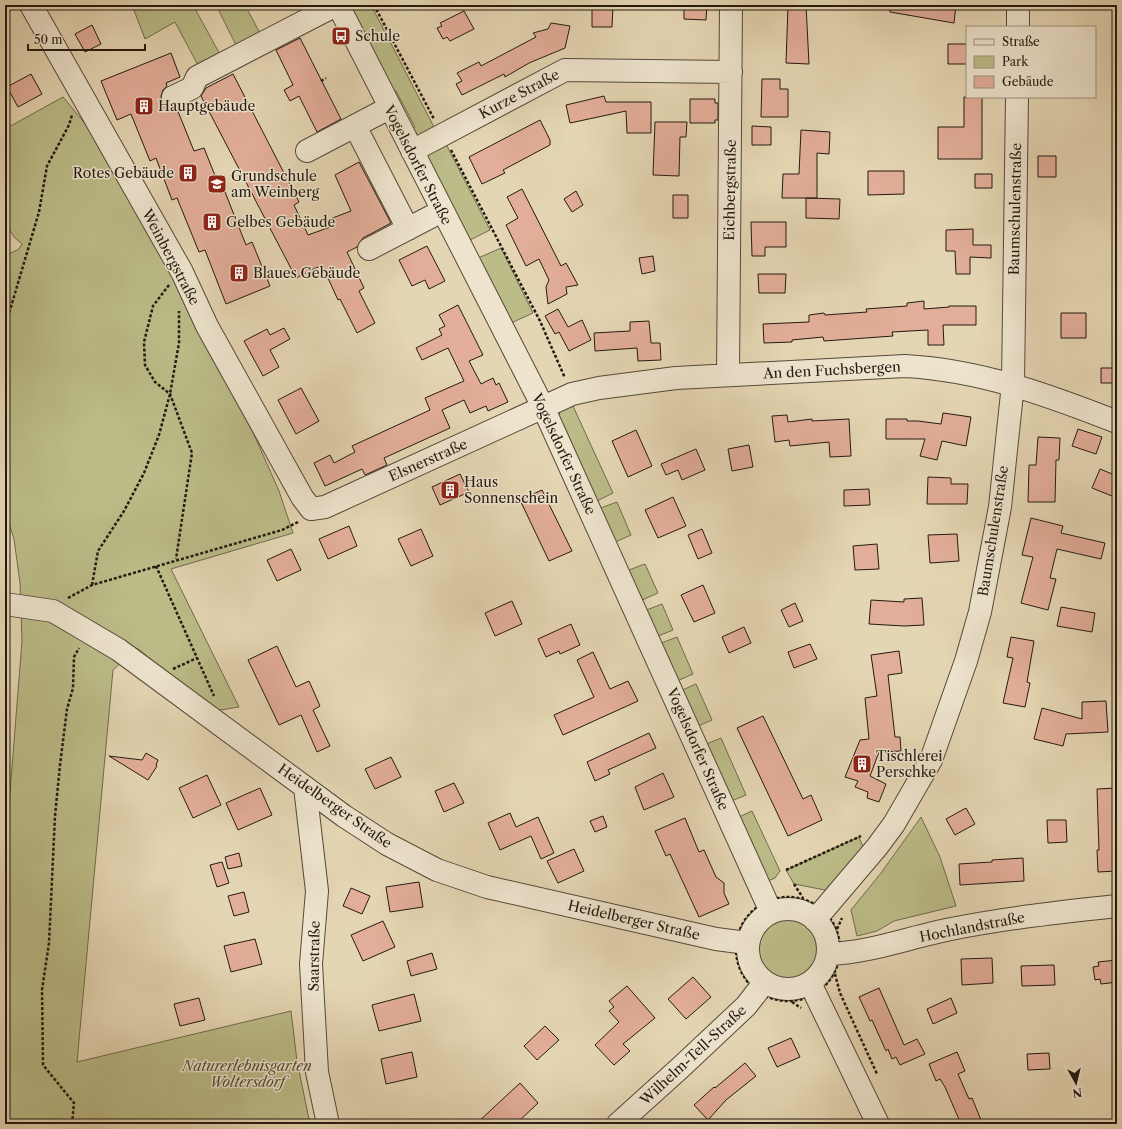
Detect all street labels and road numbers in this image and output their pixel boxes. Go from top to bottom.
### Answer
street label: Kurze Straße [476,65,562,123]
street label: Vogelsdorfer Straße [380,101,456,228]
street label: Eichbergstraße [720,139,740,241]
street label: Baumschulenstraße [1005,143,1025,275]
street label: Weinbergstraße [138,205,204,308]
street label: An den Fuchsbergen [762,357,901,383]
street label: Vogelsdorfer Straße [528,389,600,518]
street label: Elsnerstraße [386,435,470,485]
street label: Baumschulenstraße [974,464,1012,598]
street label: Vogelsdorfer Straße [663,684,733,813]
street label: Heidelberger Straße [275,760,396,852]
street label: Heidelberger Straße [566,896,702,944]
street label: Hochlandstraße [918,908,1026,946]
street label: Saarstraße [304,920,324,992]
street label: Wilhelm-Tell-Straße [635,1001,750,1110]

